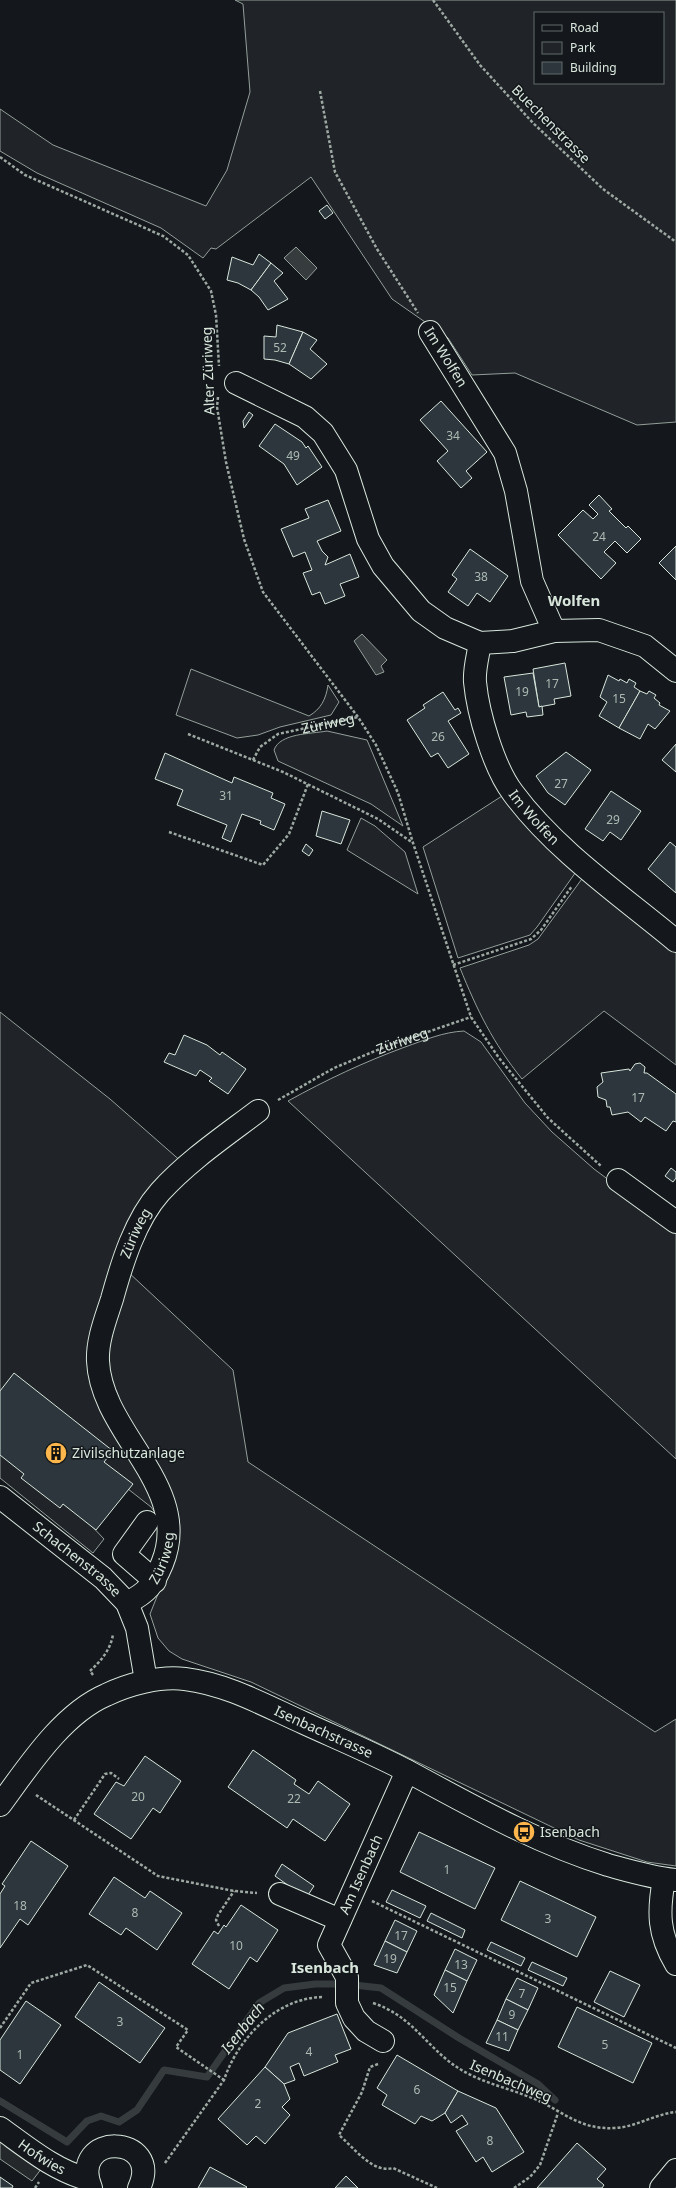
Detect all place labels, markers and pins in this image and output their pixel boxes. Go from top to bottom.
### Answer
building icon: Zivilschutzanlage [43,1440,69,1466]
place label: Zivilschutzanlage [72,1443,185,1462]
bus stop icon: Isenbach [511,1819,537,1845]
place label: Isenbach [540,1822,600,1841]

